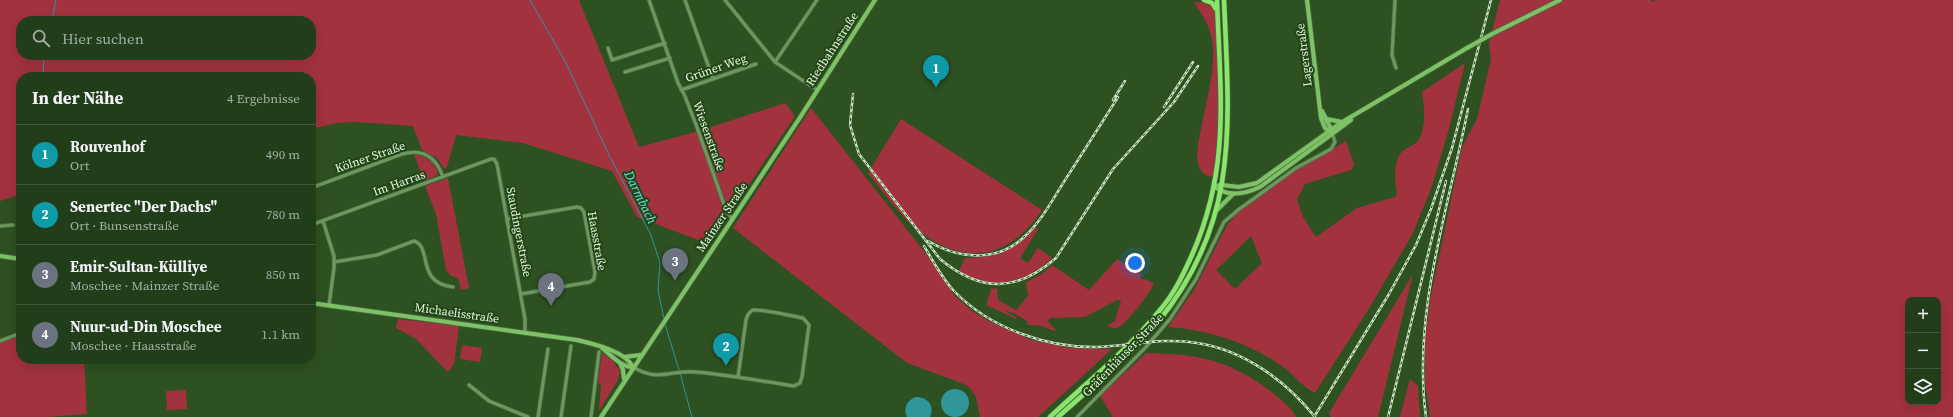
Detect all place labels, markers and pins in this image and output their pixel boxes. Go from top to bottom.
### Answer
pin: 1 [923,55,949,88]
pin: 3 [662,248,688,281]
pin: 4 [538,273,564,306]
pin: 2 [713,333,739,366]

